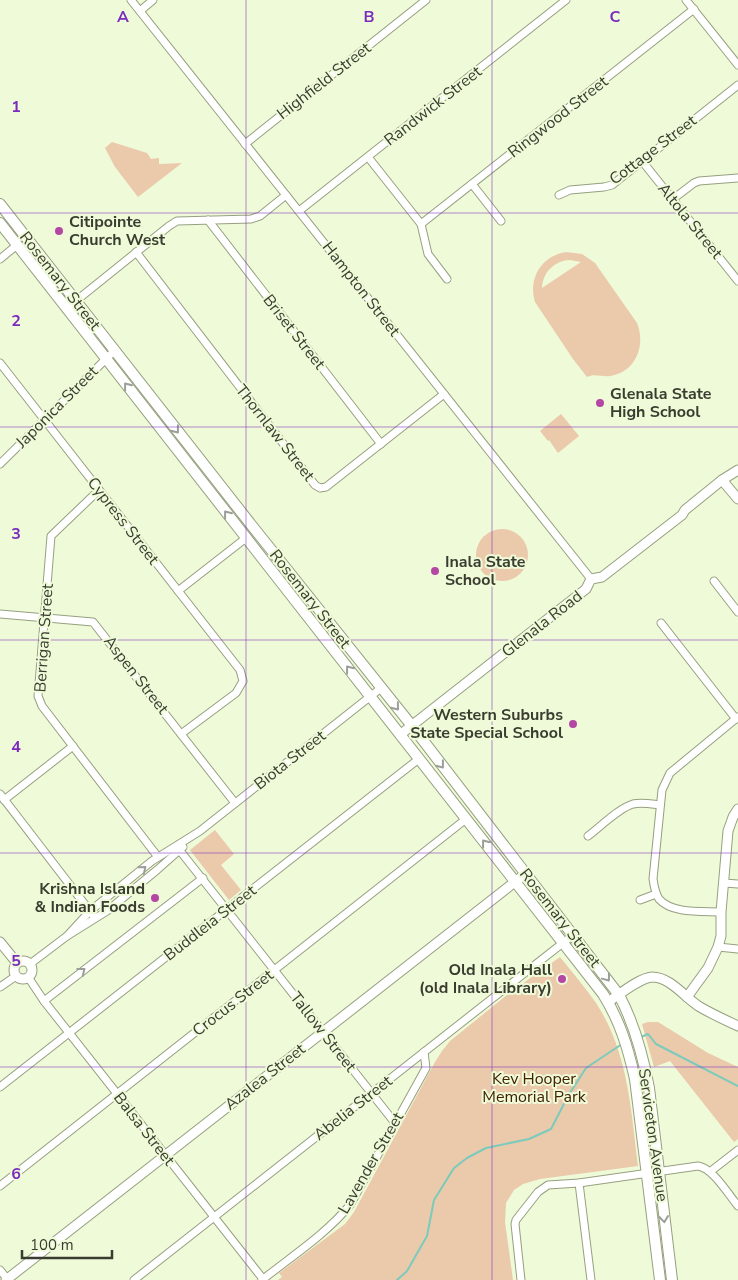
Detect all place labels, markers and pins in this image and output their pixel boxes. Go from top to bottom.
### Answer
place label: Citipointe Church West [69,211,166,251]
marker: Citipointe Church West [53,225,65,237]
place label: Glenala State High School [610,383,712,423]
marker: Glenala State High School [594,397,606,409]
place label: Inala State School [445,551,526,591]
marker: Inala State School [429,565,441,577]
place label: Western Suburbs State Special School [410,704,563,744]
marker: Western Suburbs State Special School [567,718,579,730]
place label: Krishna Island & Indian Foods [35,878,145,918]
marker: Krishna Island & Indian Foods [149,892,161,904]
place label: Old Inala Hall (old Inala Library) [419,959,552,999]
marker: Old Inala Hall (old Inala Library) [556,973,568,985]

